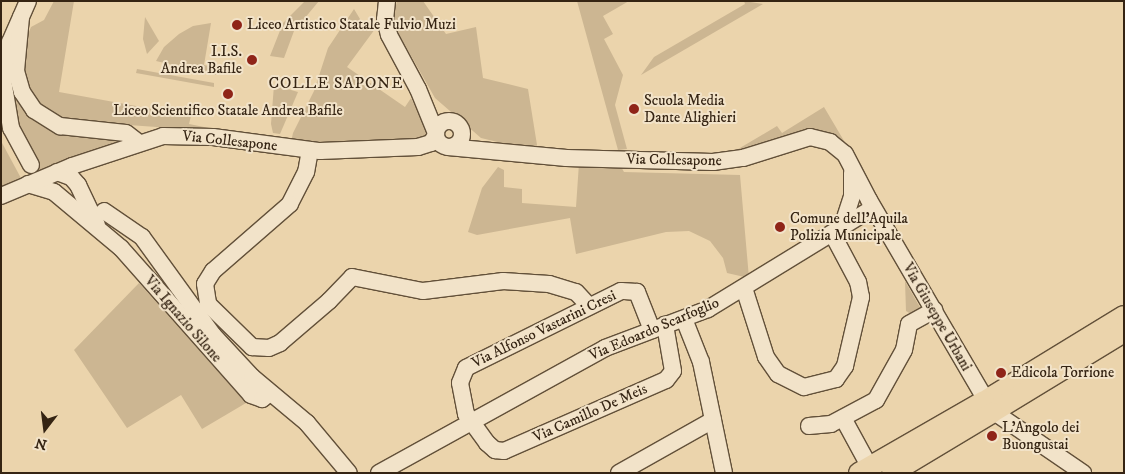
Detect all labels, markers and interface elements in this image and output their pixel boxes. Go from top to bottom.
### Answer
place label: Liceo Artistico Statale Fulvio Muzi [247,16,456,34]
marker: Liceo Artistico Statale Fulvio Muzi [231,19,243,31]
place label: I.I.S. Andrea Bafile [161,42,242,77]
marker: I.I.S. Andrea Bafile [246,54,258,66]
district label: COLLE SAPONE [267,73,405,93]
marker: Liceo Scientifico Statale Andrea Bafile [222,88,234,100]
place label: Scuola Media Dante Alighieri [644,91,736,126]
place label: Liceo Scientifico Statale Andrea Bafile [113,102,343,120]
marker: Scuola Media Dante Alighieri [628,103,640,115]
street label: Via Collesapone [182,127,278,155]
street label: Via Collesapone [626,150,722,170]
place label: Comune dell'Aquila Polizia Municipale [790,209,908,244]
marker: Comune dell'Aquila Polizia Municipale [774,221,786,233]
street label: Via Giuseppe Urbani [899,260,975,374]
street label: Via Ignazio Silone [140,272,226,366]
street label: Via Alfonso Vastarini Cresi [469,286,619,372]
street label: Via Edoardo Scarfoglio [586,293,722,365]
place label: Edicola Torrione [1011,364,1114,382]
marker: Edicola Torrione [995,367,1007,379]
street label: Via Camillo De Meis [530,380,650,446]
north arrow [20,404,70,454]
place label: L'Angolo dei Buongustai [1002,418,1079,453]
marker: L'Angolo dei Buongustai [986,430,998,442]
text: N [33,433,49,454]

